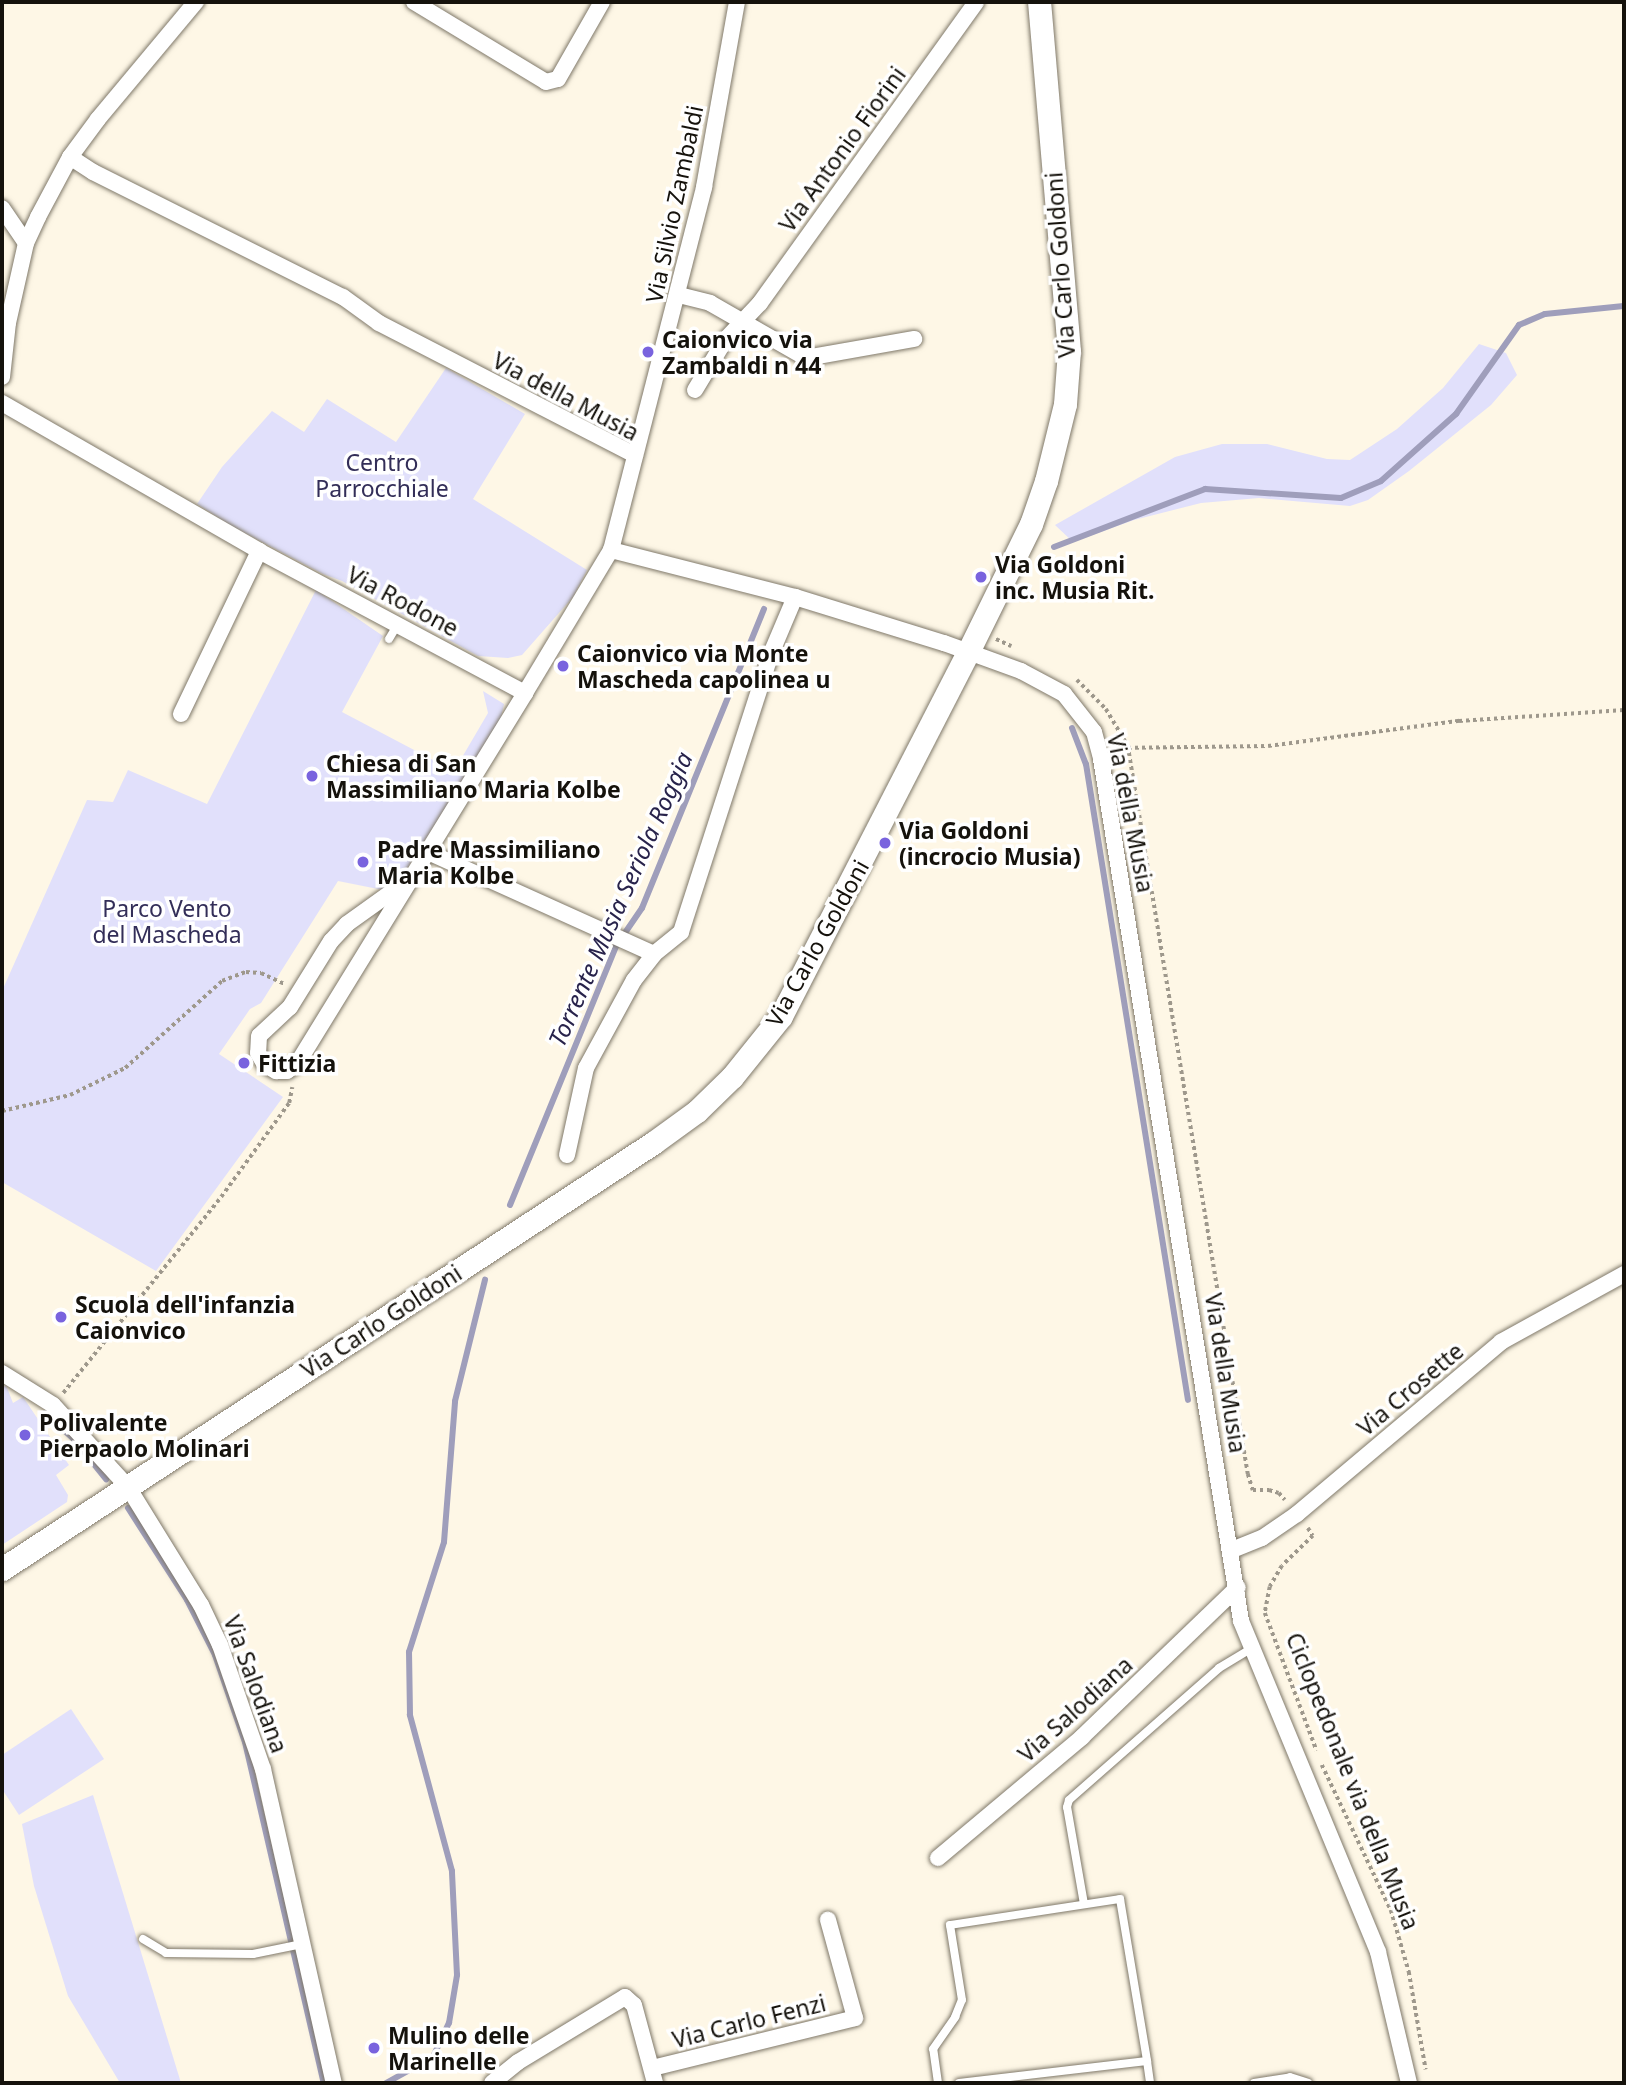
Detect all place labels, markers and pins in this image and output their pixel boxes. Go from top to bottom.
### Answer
place label: Caionvico via Zambaldi n 44 [662,325,821,379]
marker: Caionvico via Zambaldi n 44 [640,344,656,360]
place label: Via Goldoni inc. Musia Rit. [995,550,1154,604]
marker: Via Goldoni inc. Musia Rit. [973,569,989,585]
place label: Caionvico via Monte Mascheda capolinea u [577,639,831,693]
marker: Caionvico via Monte Mascheda capolinea u [555,658,571,674]
place label: Chiesa di San Massimiliano Maria Kolbe [326,749,621,803]
marker: Chiesa di San Massimiliano Maria Kolbe [304,768,320,784]
place label: Via Goldoni (incrocio Musia) [899,816,1080,870]
place label: Padre Massimiliano Maria Kolbe [377,835,601,889]
marker: Via Goldoni (incrocio Musia) [877,835,893,851]
marker: Padre Massimiliano Maria Kolbe [355,854,371,870]
place label: Fittizia [258,1049,336,1077]
marker: Fittizia [236,1055,252,1071]
place label: Scuola dell'infanzia Caionvico [75,1290,295,1344]
marker: Scuola dell'infanzia Caionvico [53,1309,69,1325]
place label: Polivalente Pierpaolo Molinari [39,1408,250,1462]
marker: Polivalente Pierpaolo Molinari [17,1427,33,1443]
place label: Mulino delle Marinelle [388,2021,529,2075]
marker: Mulino delle Marinelle [366,2040,382,2056]

